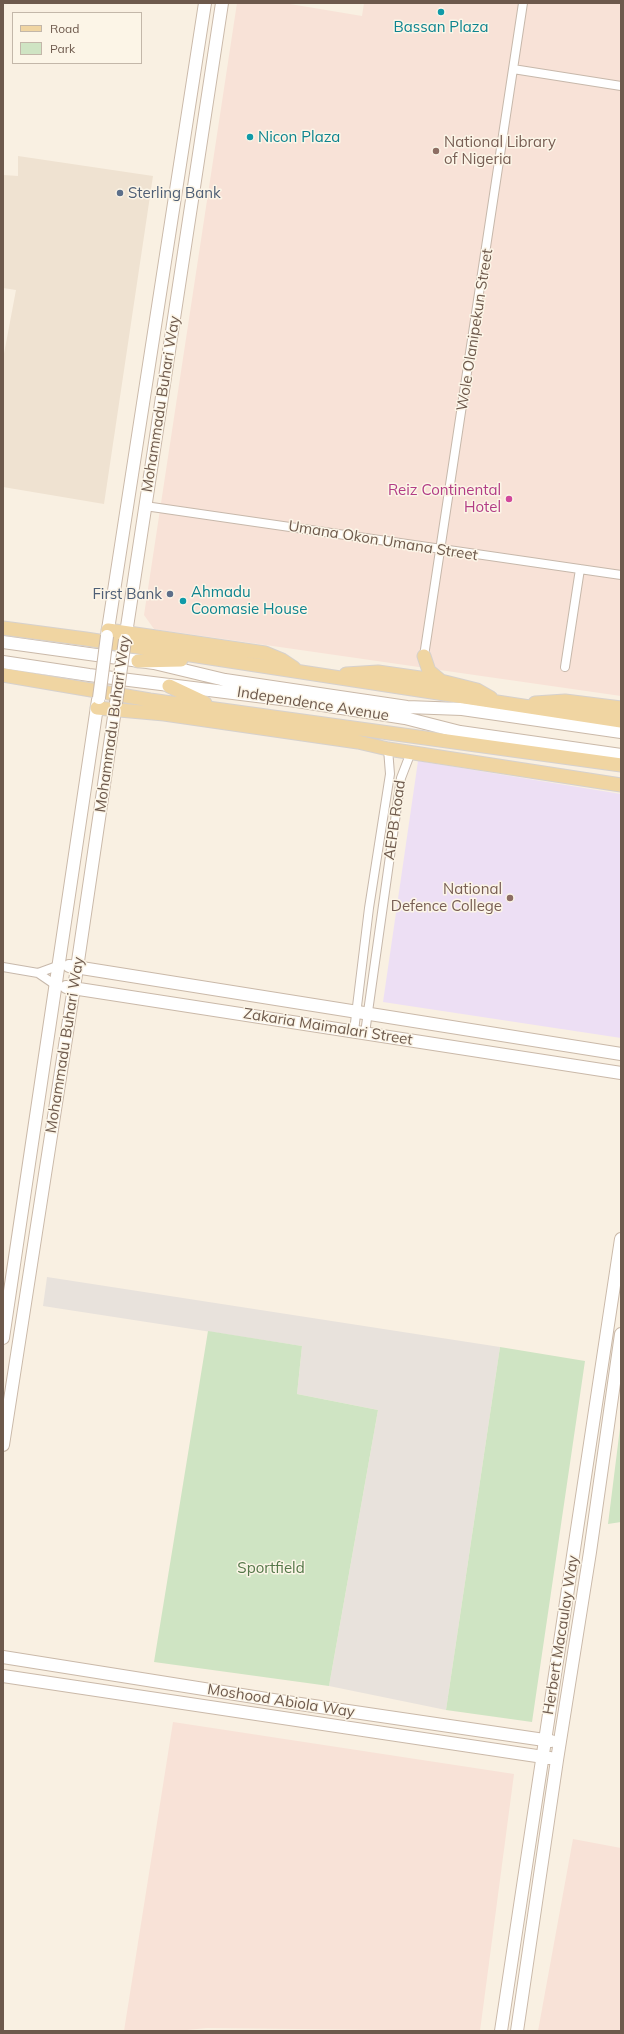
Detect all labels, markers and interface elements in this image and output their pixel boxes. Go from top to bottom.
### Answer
marker: Bassan Plaza [436,7,446,17]
legend [12,12,142,64]
place label: Bassan Plaza [394,18,488,36]
text: Road [50,21,79,36]
text: Park [50,41,75,56]
place label: Nicon Plaza [258,128,340,146]
marker: Nicon Plaza [245,132,255,142]
place label: National Library of Nigeria [444,133,556,168]
marker: National Library of Nigeria [431,146,441,156]
place label: Sterling Bank [128,184,221,202]
marker: Sterling Bank [115,188,125,198]
street label: Wole Olanipekun Street [453,247,497,413]
street label: Mohammadu Buhari Way [138,314,184,494]
place label: Reiz Continental Hotel [388,481,501,516]
marker: Reiz Continental Hotel [504,494,514,504]
street label: Umana Okon Umana Street [287,517,479,565]
place label: Ahmadu Coomasie House [191,583,307,618]
place label: First Bank [92,585,162,603]
marker: First Bank [165,589,175,599]
marker: Ahmadu Coomasie House [178,596,188,606]
street label: Mohammadu Buhari Way [92,634,134,814]
street label: Independence Avenue [236,683,390,725]
street label: AEPB Road [380,779,410,861]
place label: National Defence College [391,880,502,915]
marker: National Defence College [505,893,515,903]
street label: Mohammadu Buhari Way [42,955,88,1135]
street label: Zakaria Maimalari Street [242,1005,414,1049]
street label: Herbert Macaulay Way [539,1554,583,1716]
park label: Sportfield [237,1559,305,1577]
street label: Moshood Abiola Way [206,1680,356,1722]

